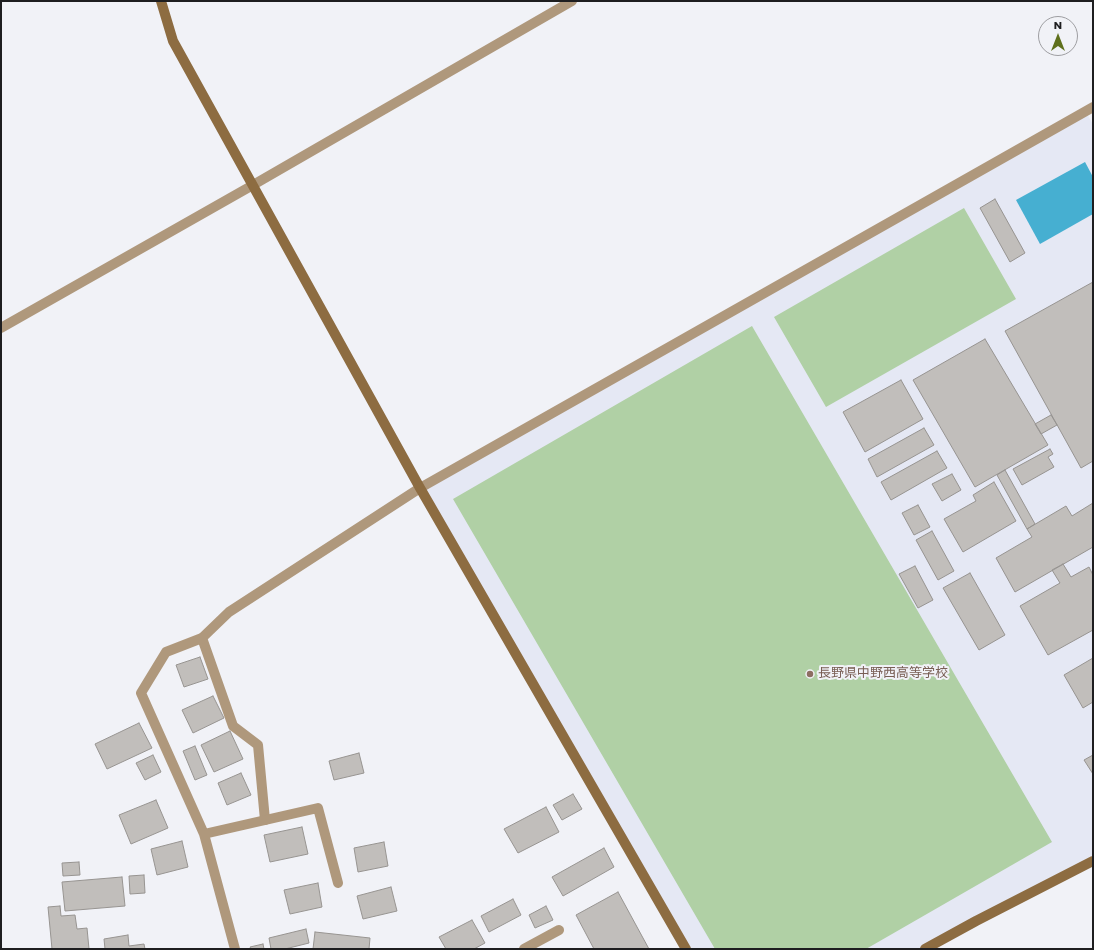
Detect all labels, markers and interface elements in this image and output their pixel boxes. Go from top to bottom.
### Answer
north arrow [1038,16,1078,56]
text: N [1054,17,1062,33]
place label: 長野県中野西高等学校 [818,666,948,682]
marker: 長野県中野西高等学校 [805,669,815,679]

